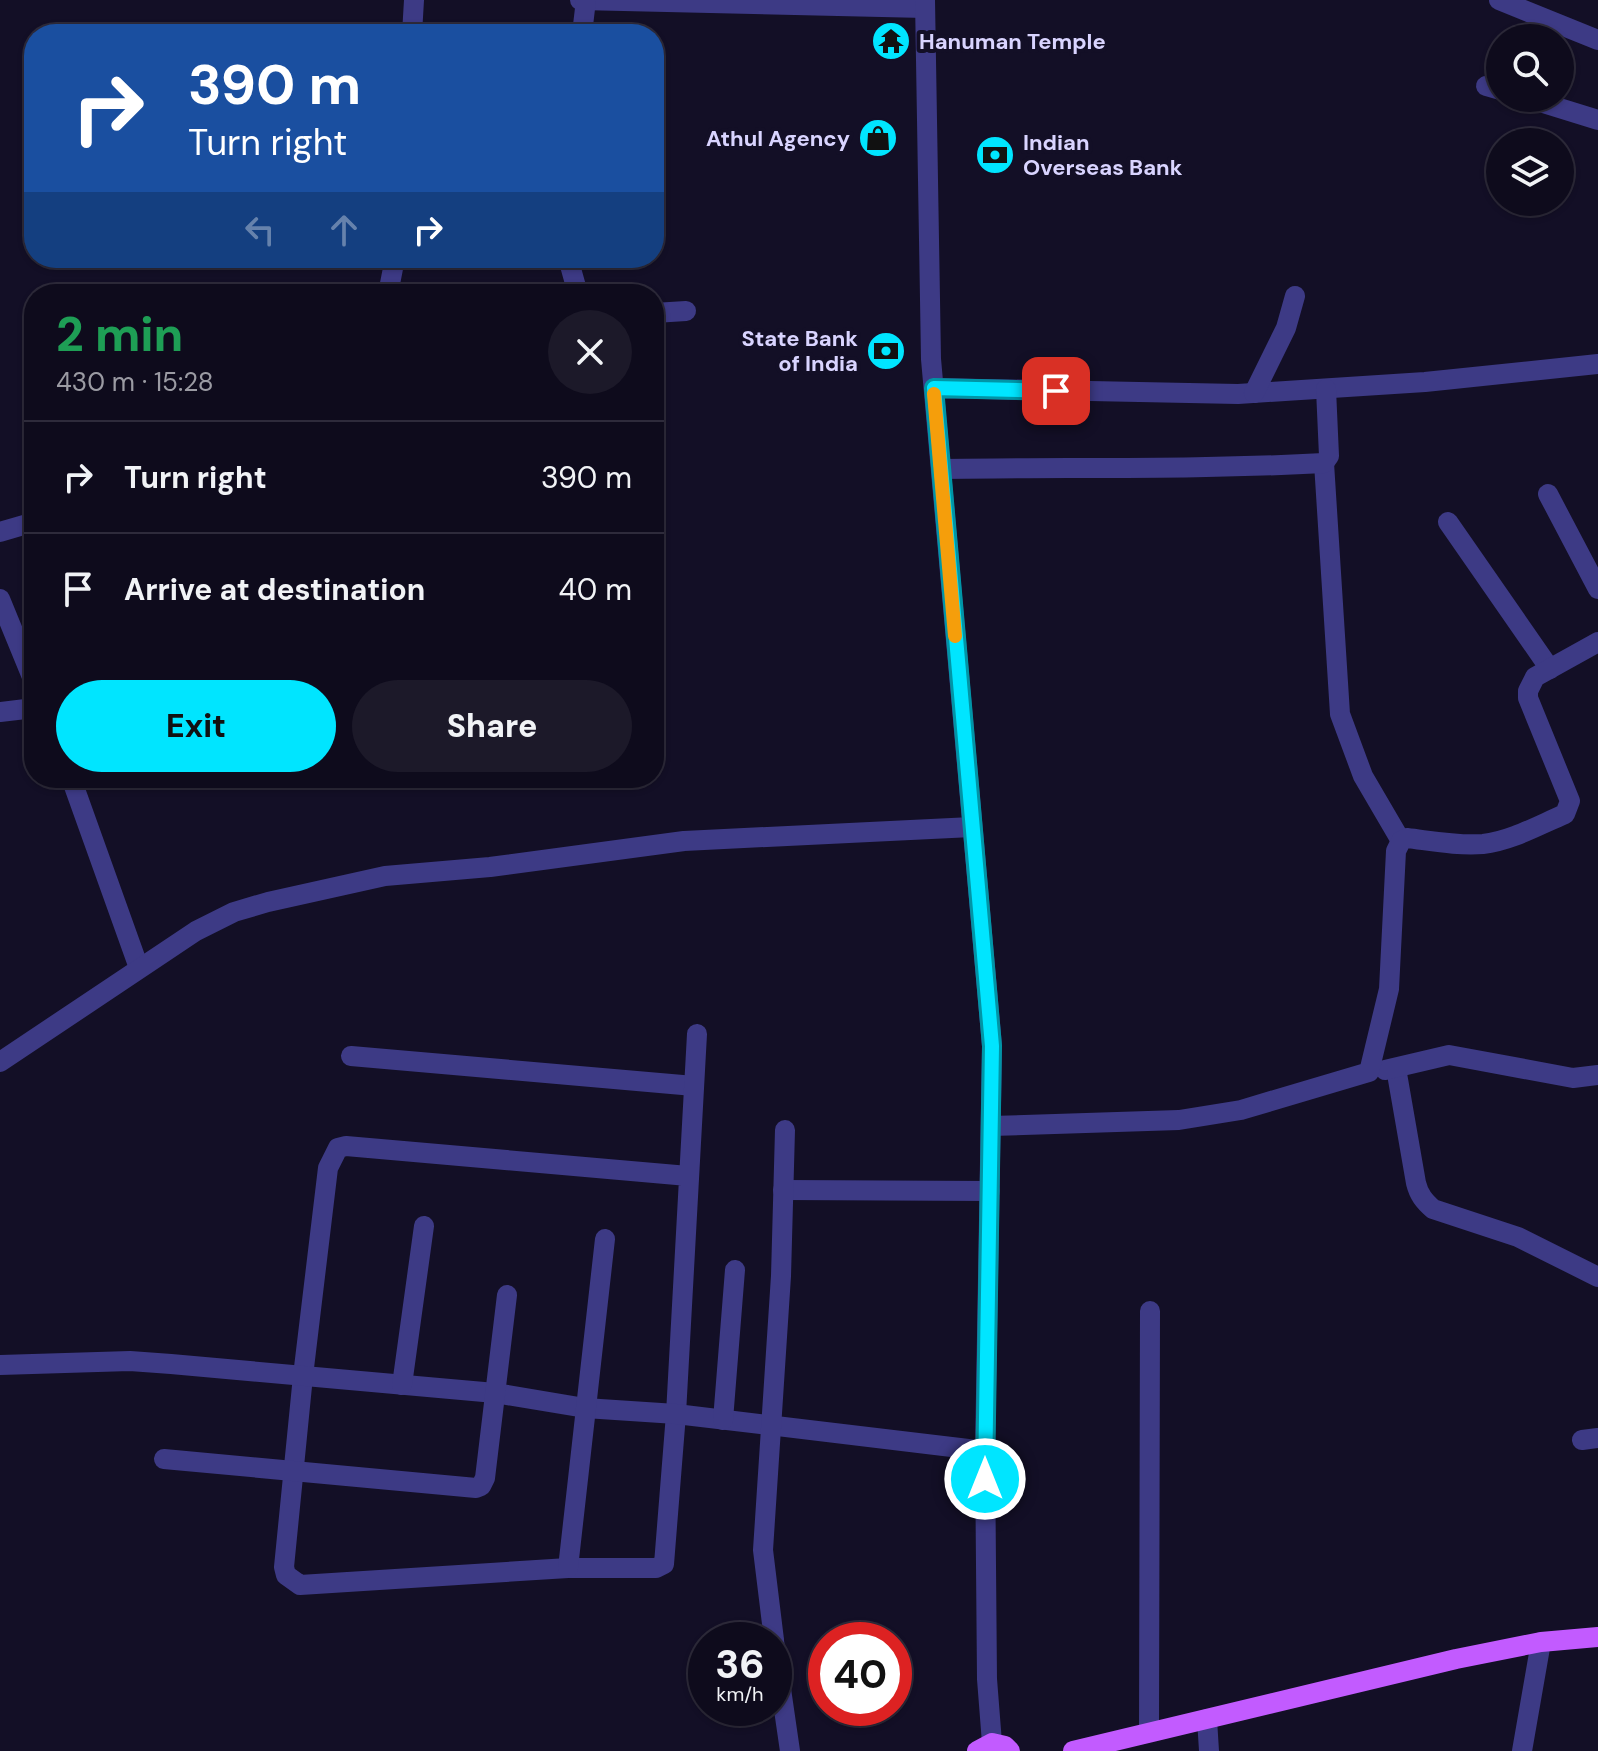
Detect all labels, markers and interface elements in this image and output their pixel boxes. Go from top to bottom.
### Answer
temple icon: Hanuman Temple [870,20,912,62]
map controls [1486,24,1574,216]
button: search [1486,24,1574,112]
place label: Hanuman Temple [919,27,1106,56]
text: 390 m [188,48,361,121]
icon: right [56,56,160,160]
shop icon: Athul Agency [857,117,899,159]
text: Turn right [188,119,347,166]
place label: Athul Agency [706,124,850,153]
place label: Indian Overseas Bank [1023,128,1183,182]
button: layers [1486,128,1574,216]
bank icon: Indian Overseas Bank [974,134,1016,176]
icon: left [238,208,282,252]
icon: ahead [322,208,366,252]
icon: right [406,208,450,252]
text: 2 min [56,303,183,366]
button: close [548,310,632,394]
place label: State Bank of India [742,324,858,378]
bank icon: State Bank of India [865,330,907,372]
pin [1022,357,1090,425]
text: 430 m · 15:28 [56,365,214,399]
icon: arrive [1034,369,1078,413]
icon: right [56,455,100,499]
text: Turn right [124,458,267,497]
text: 390 m [541,458,632,497]
icon: arrive [56,567,100,611]
text: Arrive at destination [124,570,425,609]
text: 40 m [559,570,632,609]
button: Exit [56,680,336,772]
button: Share [352,680,632,772]
position arrow [943,1437,1027,1521]
speed limit sign: 40 [808,1622,912,1726]
text: 36 [715,1638,765,1690]
text: km/h [716,1681,764,1707]

